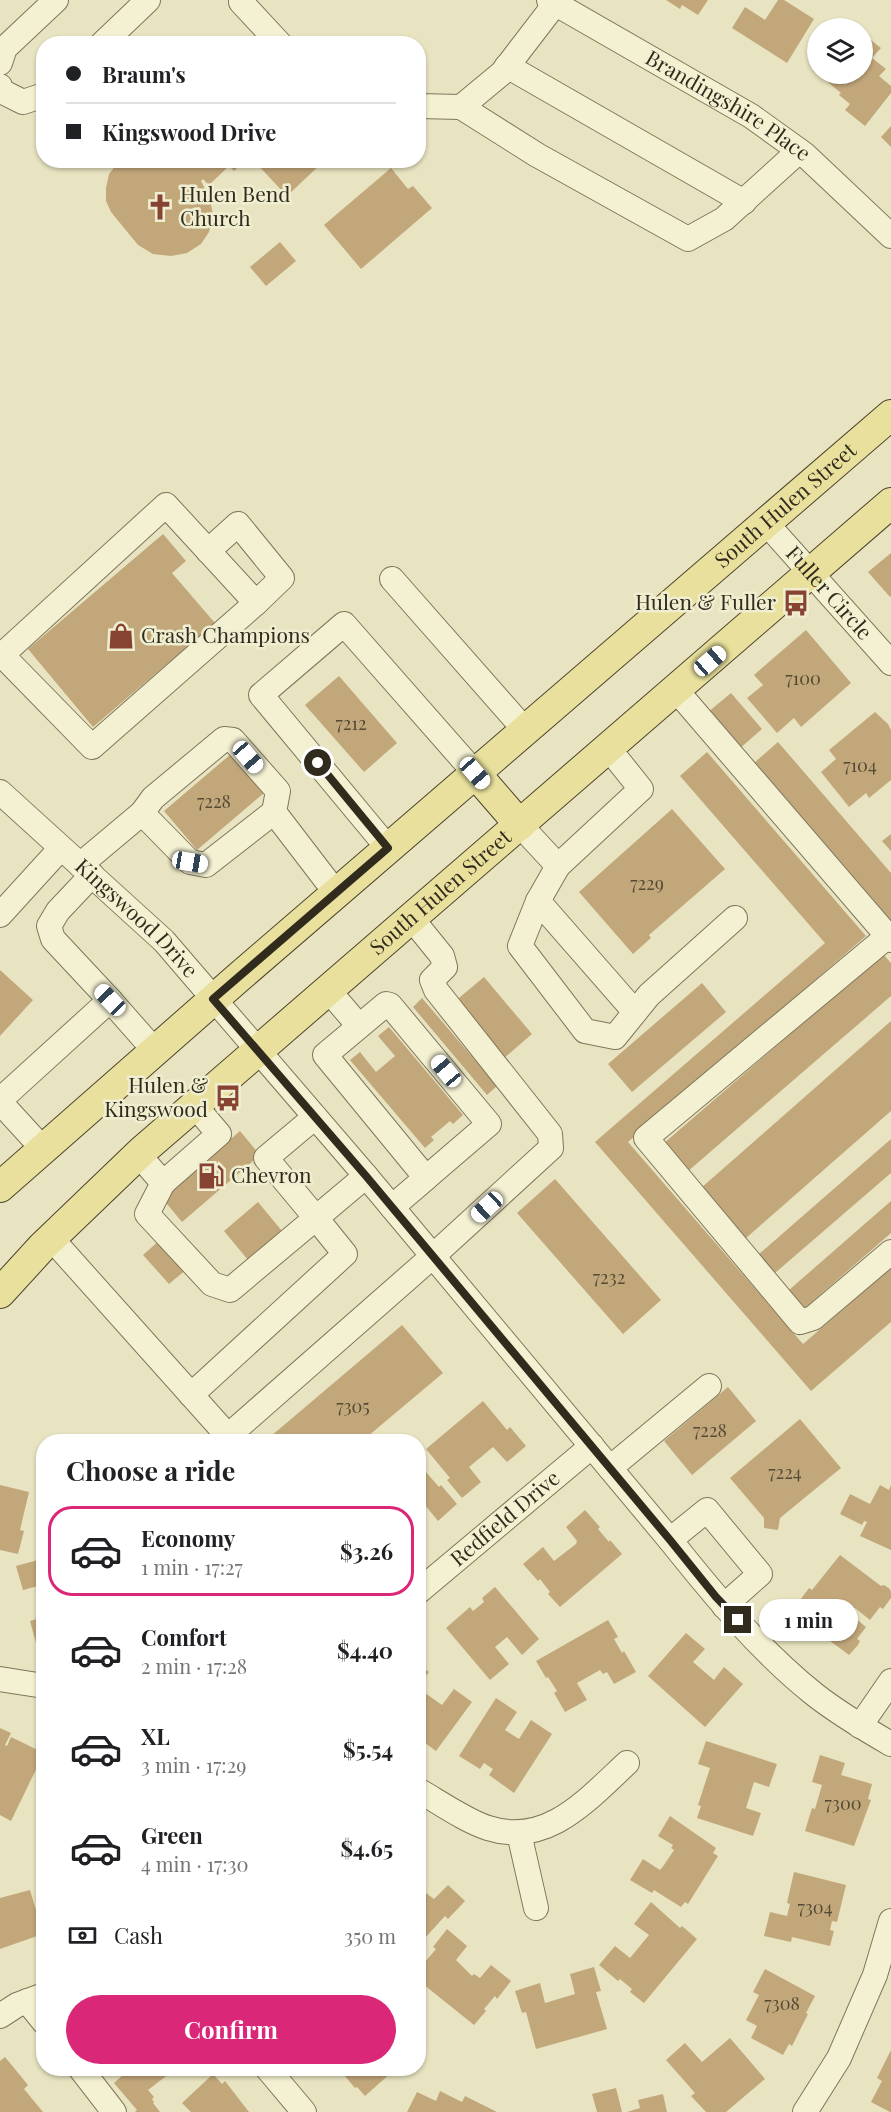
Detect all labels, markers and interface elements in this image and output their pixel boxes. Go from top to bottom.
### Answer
map controls [807,18,873,84]
button: layers [807,18,873,84]
street label: Brandingshire Place [641,43,817,166]
text: Braum's [102,59,186,89]
text: Kingswood Drive [102,117,276,147]
place label: Hulen Bend Church [180,179,291,231]
church icon: Hulen Bend Church [145,192,175,222]
street label: South Hulen Street [708,435,862,573]
street label: Fuller Circle [781,539,879,645]
place label: Hulen & Fuller [635,587,777,615]
bus stop icon: Hulen & Fuller [781,588,811,618]
place label: Crash Champions [141,620,310,648]
shop icon: Crash Champions [106,621,136,651]
car [691,642,729,680]
house number: 7100 [785,666,821,690]
house number: 7212 [335,711,367,735]
car [229,738,267,776]
route start [304,749,331,776]
house number: 7104 [843,753,877,777]
car [456,754,494,792]
house number: 7228 [197,789,231,813]
street label: South Hulen Street [363,822,517,960]
car [171,850,209,874]
street label: Kingswood Drive [70,851,205,983]
house number: 7229 [630,871,664,895]
car [91,981,129,1019]
car [428,1051,464,1091]
place label: Hulen & Kingswood [104,1070,208,1122]
bus stop icon: Hulen & Kingswood [213,1083,243,1113]
place label: Chevron [231,1160,312,1188]
fuel station icon: Chevron [196,1161,226,1191]
car [468,1188,506,1226]
house number: 7232 [593,1265,625,1289]
house number: 7305 [336,1394,370,1418]
house number: 7228 [693,1418,727,1442]
text: Choose a ride [66,1452,235,1488]
house number: 7224 [768,1460,802,1484]
street label: Redfield Drive [443,1463,565,1571]
text: Economy [141,1523,235,1553]
icon: car [69,1524,123,1578]
text: $3.26 [340,1536,393,1566]
text: 1 min · 17:27 [141,1553,243,1580]
callout: 1 min [759,1599,858,1641]
route end [724,1606,751,1633]
text: 1 min [784,1606,833,1633]
text: Comfort [141,1622,227,1652]
icon: car [69,1623,123,1677]
text: $4.40 [337,1635,393,1665]
text: 2 min · 17:28 [141,1652,247,1679]
text: XL [141,1721,170,1751]
icon: car [69,1722,123,1776]
text: $5.54 [343,1734,393,1764]
text: 3 min · 17:29 [141,1751,246,1778]
house number: 7300 [824,1791,862,1815]
text: Green [141,1820,203,1850]
icon: car [69,1821,123,1875]
text: $4.65 [340,1833,393,1863]
text: 4 min · 17:30 [141,1850,249,1877]
house number: 7304 [797,1895,833,1919]
icon: cash [66,1919,99,1952]
text: Cash [114,1920,163,1950]
text: 350 m [344,1922,396,1949]
house number: 7308 [764,1991,800,2015]
button: Confirm [66,1995,396,2064]

